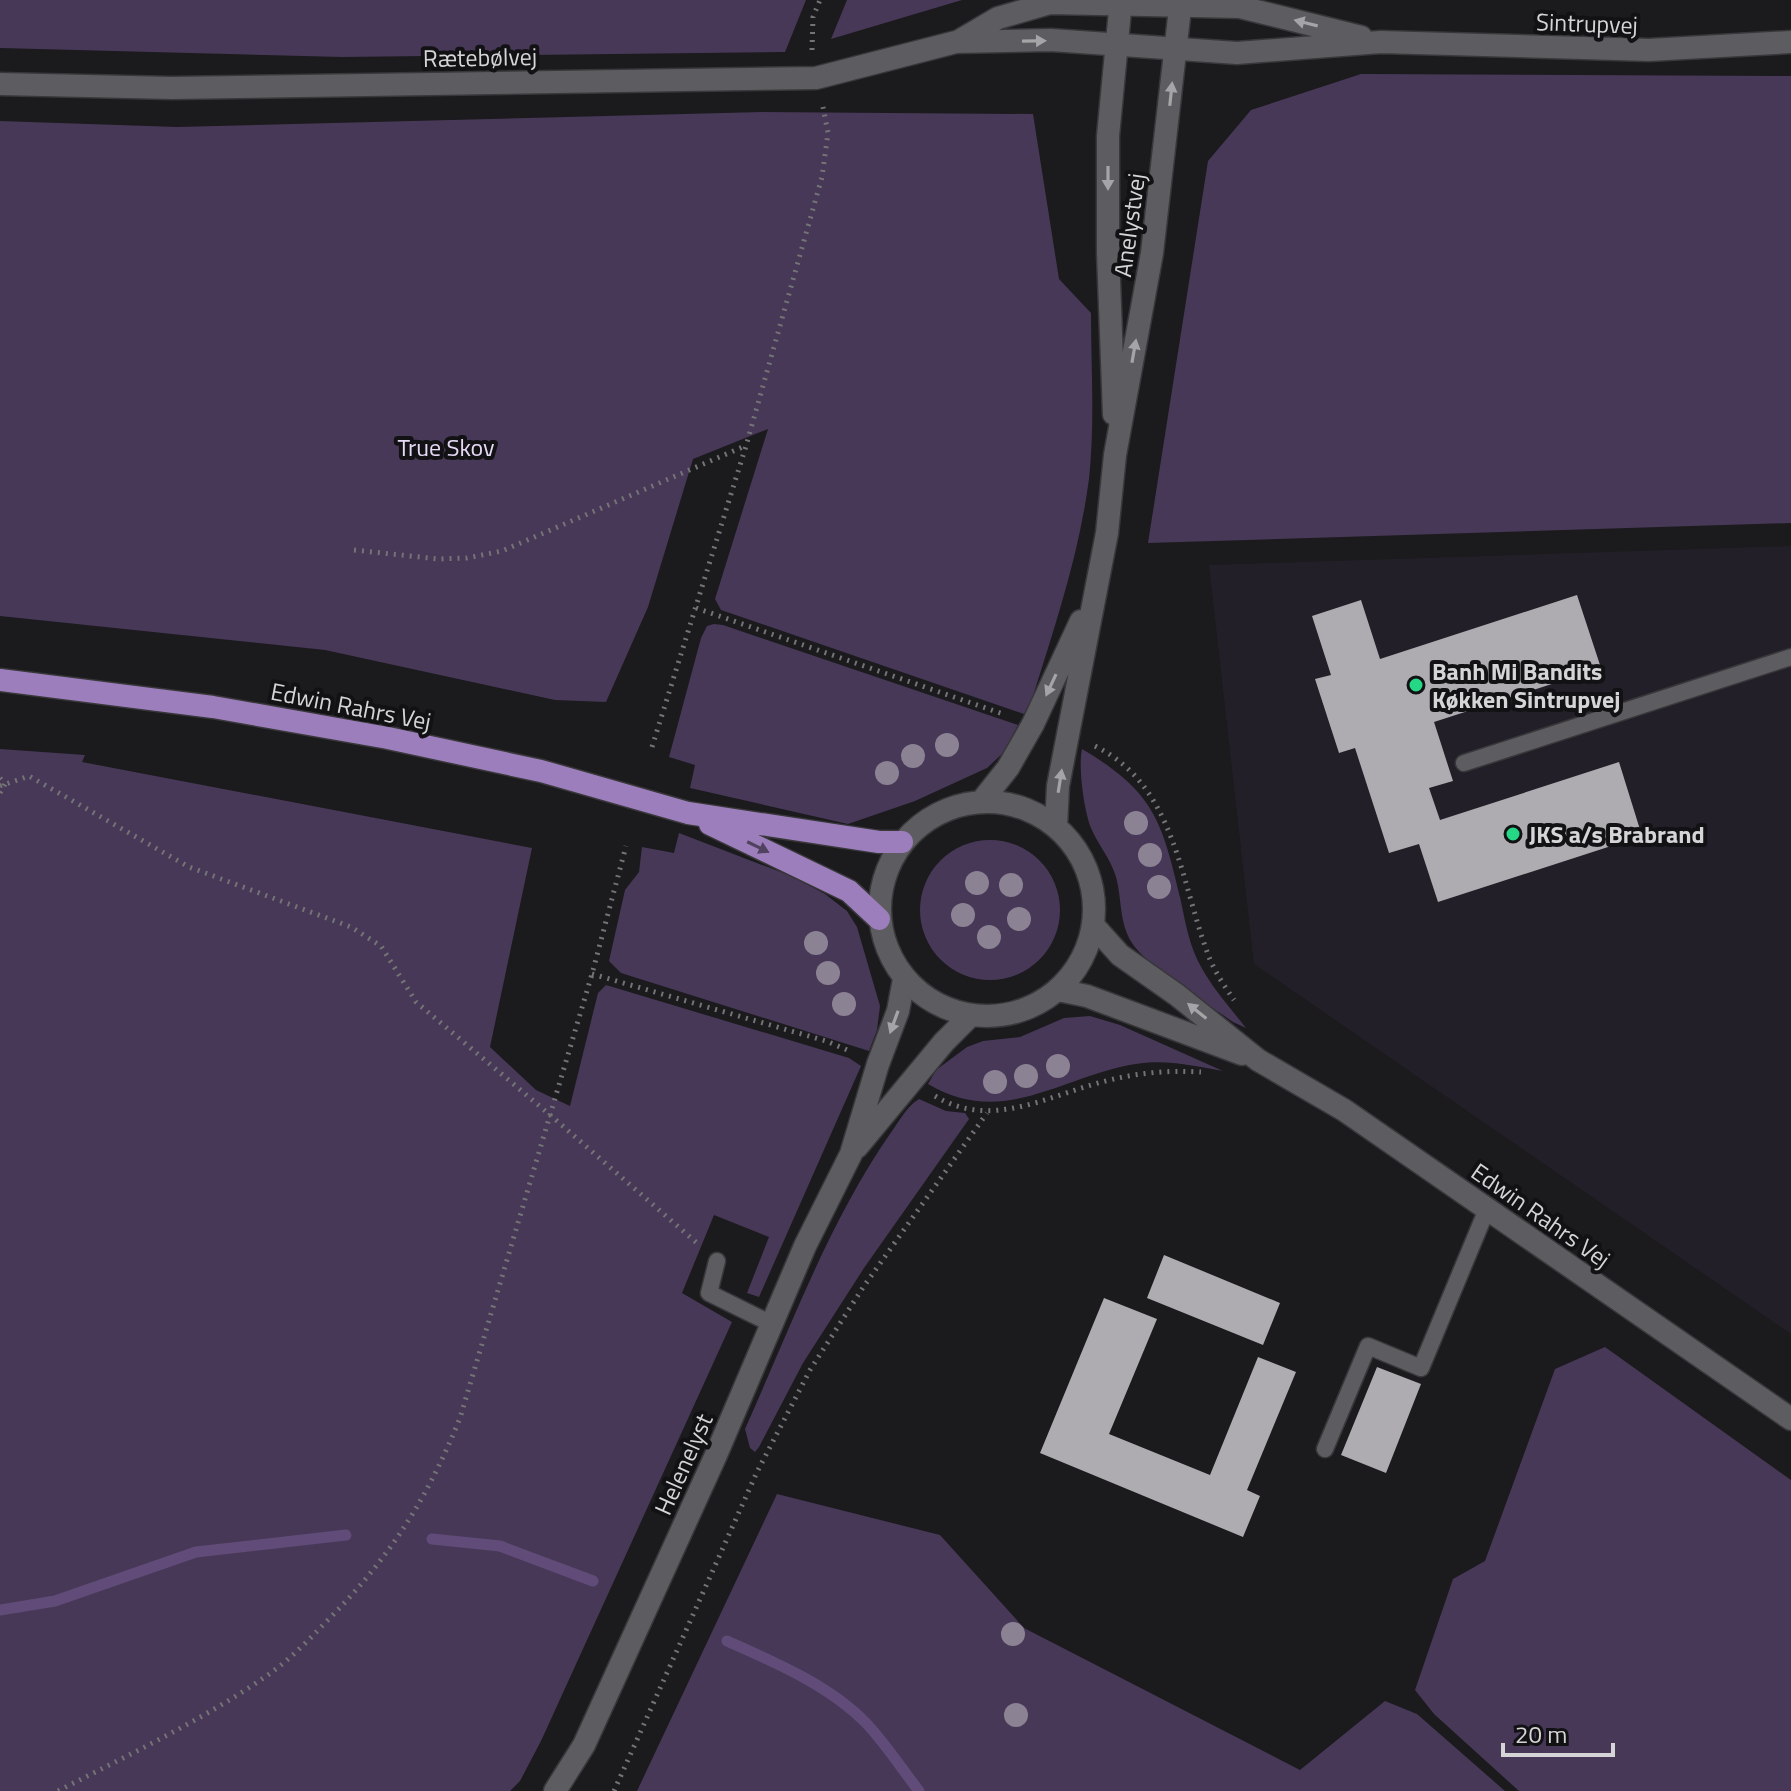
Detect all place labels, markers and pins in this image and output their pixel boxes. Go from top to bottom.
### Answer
place label: Banh Mi Bandits Køkken Sintrupvej [1432,653,1621,717]
marker: Banh Mi Bandits Køkken Sintrupvej [1407,676,1425,694]
place label: JKS a/s Brabrand [1529,816,1705,852]
marker: JKS a/s Brabrand [1504,825,1522,843]

